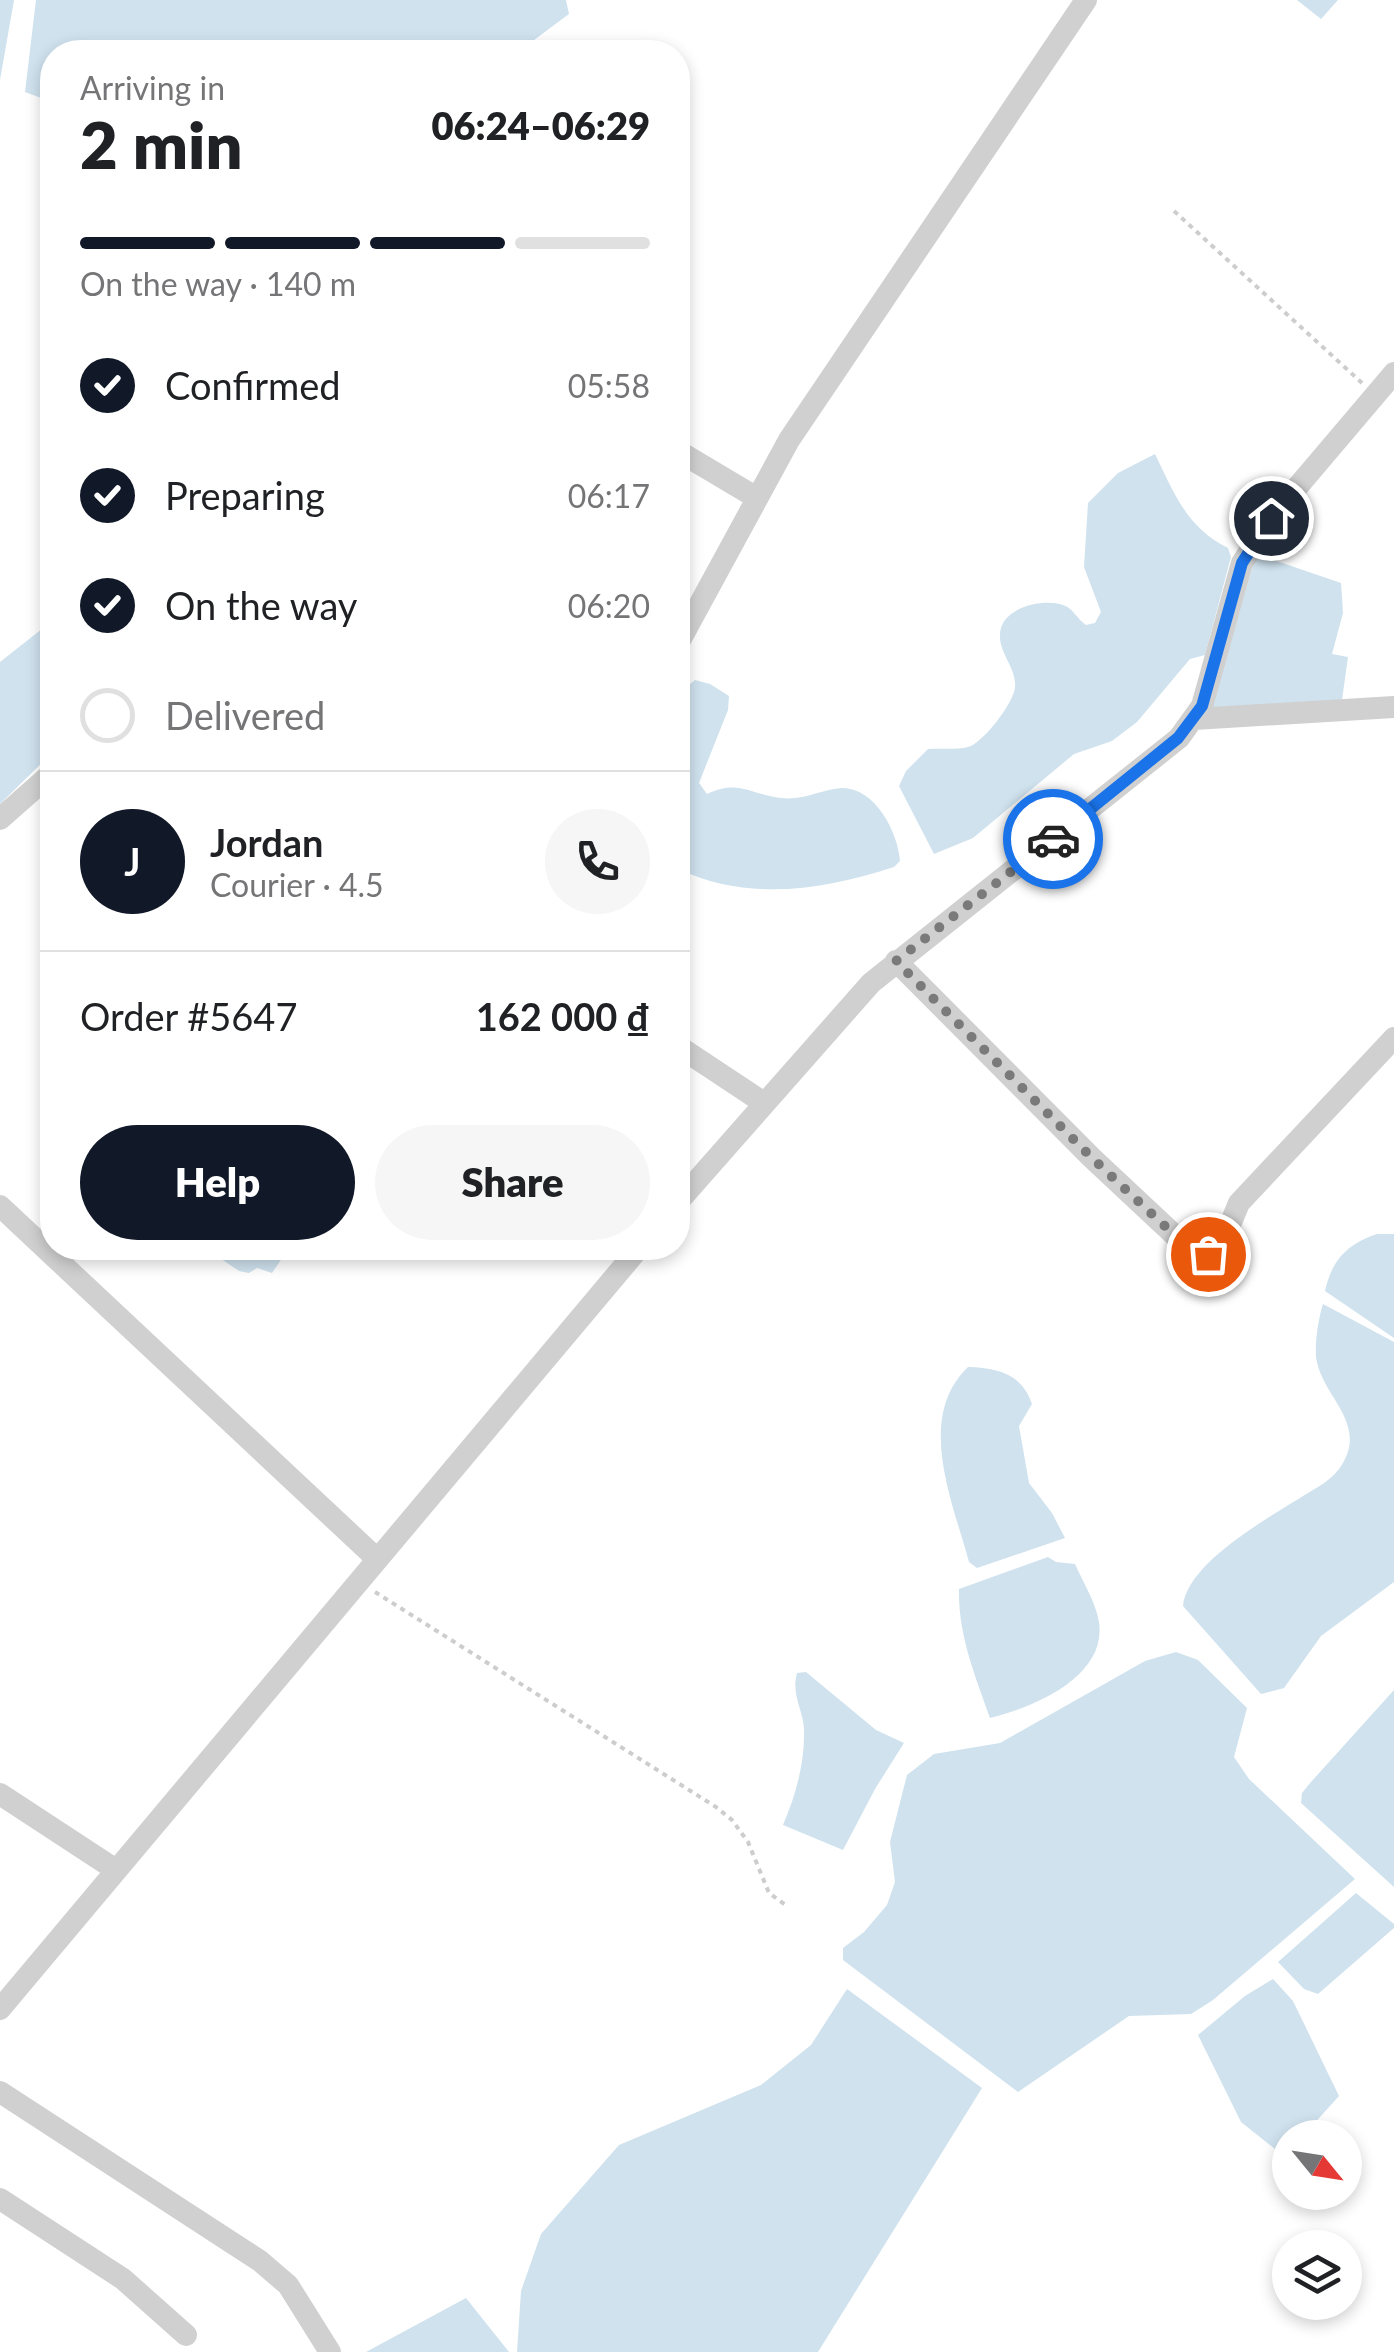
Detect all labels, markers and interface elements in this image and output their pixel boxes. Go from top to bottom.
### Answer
text: Arriving in [80,68,225,107]
text: 06:24–06:29 [431,102,650,148]
text: 2 min [80,105,242,183]
text: On the way · 140 m [80,264,356,303]
icon: check [80,358,135,413]
text: Confirmed [165,362,341,408]
text: 05:58 [568,366,650,405]
icon: check [80,468,135,523]
text: Preparing [165,472,325,518]
text: 06:17 [568,476,650,515]
pin [1229,476,1314,561]
icon: home [1244,491,1299,546]
icon: check [80,578,135,633]
text: On the way [165,582,357,628]
text: 06:20 [568,586,650,625]
text: Delivered [165,692,325,738]
courier [1003,789,1103,889]
button: phone [545,809,650,914]
icon: car [1026,812,1081,867]
text: Jordan [210,819,323,865]
text: J [124,838,141,884]
text: Courier · 4.5 [210,865,384,904]
text: Order #5647 [80,993,297,1039]
text: 162 000 ₫ [476,993,650,1039]
button: Help [80,1125,355,1240]
button: Share [375,1125,650,1240]
pin [1166,1212,1251,1297]
icon: bag [1181,1227,1236,1282]
north arrow [1272,2120,1362,2210]
map controls [1272,2120,1362,2320]
button: layers [1272,2230,1362,2320]

